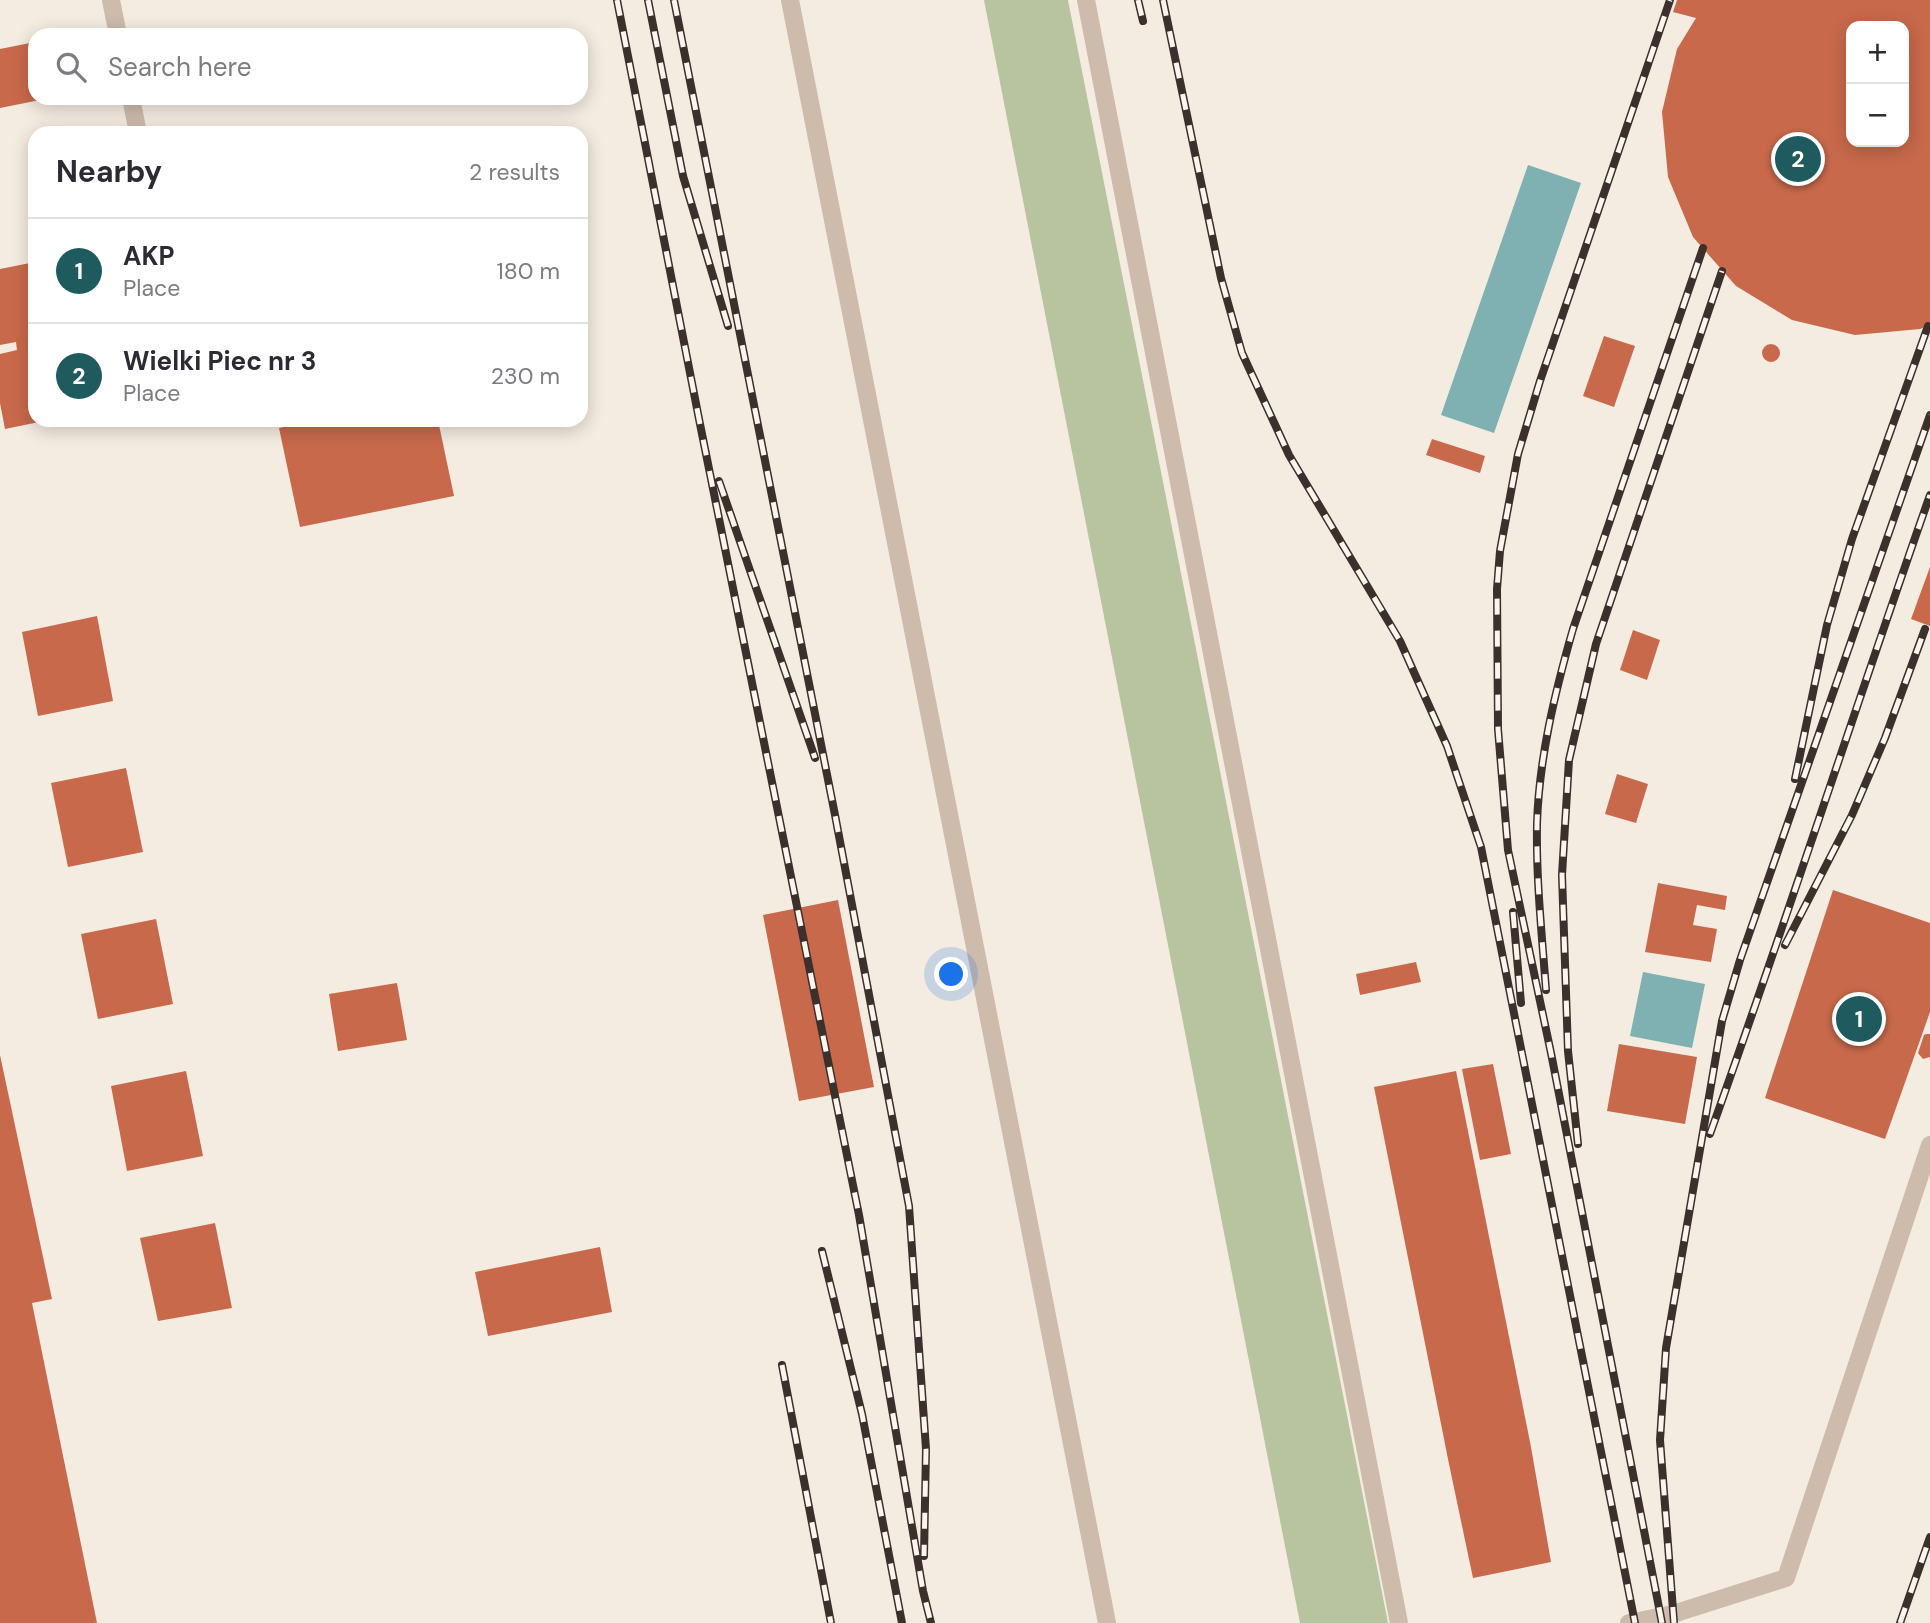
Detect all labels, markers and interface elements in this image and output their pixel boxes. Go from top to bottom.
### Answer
map controls [1846,21,1909,147]
button: + [1846,21,1909,84]
search box [28,28,588,105]
icon: search [52,48,90,86]
text: Search here [108,50,251,84]
button: − [1846,84,1909,147]
pin: 2 [1775,133,1821,185]
text: Nearby [56,152,162,191]
text: 2 results [469,157,560,187]
text: AKP [123,239,174,273]
text: 1 [75,256,83,286]
text: 180 m [496,256,560,286]
text: Place [123,273,180,303]
text: Wielki Piec nr 3 [123,344,317,378]
text: 2 [72,361,86,391]
text: 230 m [491,361,560,391]
text: Place [123,378,180,408]
your location [934,957,968,991]
pin: 1 [1836,993,1882,1045]

